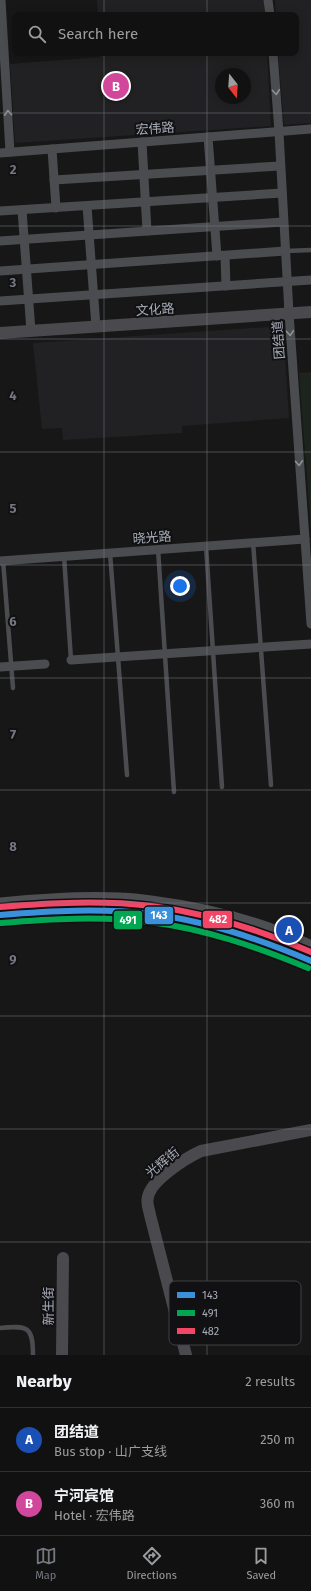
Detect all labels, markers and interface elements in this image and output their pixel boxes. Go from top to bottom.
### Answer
search box [12,12,299,56]
icon: search [26,23,48,45]
text: Search here [58,25,138,43]
north arrow [215,68,251,104]
pin: B [103,71,129,101]
one-way arrow [271,89,280,95]
one-way arrow [3,110,12,116]
street label: 宏伟路 [135,120,175,137]
text: 2 [10,162,17,177]
text: 3 [9,275,17,290]
street label: 文化路 [135,301,175,318]
street label: 团结道 [270,320,287,360]
one-way arrow [286,330,295,336]
text: 4 [9,388,17,403]
one-way arrow [295,460,304,466]
text: 5 [10,501,17,516]
street label: 晓光路 [132,529,172,546]
your location [170,576,190,596]
text: 6 [9,614,17,629]
text: 7 [10,727,16,742]
text: 8 [9,839,17,854]
line badge: 143 [144,906,174,925]
text: 143 [151,909,168,922]
line badge: 491 [113,910,143,930]
line badge: 482 [202,910,233,929]
text: 482 [209,913,227,926]
text: 491 [119,914,137,927]
pin: A [276,915,302,945]
text: 9 [9,952,17,967]
street label: 光辉街 [143,1144,182,1181]
legend [169,1281,301,1345]
street label: 新生街 [41,1286,56,1326]
text: 143 [202,1289,218,1302]
text: 491 [202,1307,218,1320]
text: 482 [202,1325,219,1338]
text: Nearby [16,1371,71,1392]
text: 2 results [245,1374,295,1389]
text: 团结道 [54,1423,99,1441]
text: A [25,1432,33,1447]
text: 250 m [260,1432,295,1447]
text: Bus stop · 山广支线 [54,1444,167,1459]
text: 宁河宾馆 [54,1487,114,1505]
text: B [25,1496,33,1511]
text: 360 m [260,1496,295,1511]
text: Hotel · 宏伟路 [54,1508,135,1523]
tab: Map [35,1545,57,1582]
tab: Directions [126,1545,177,1582]
tab: Saved [246,1545,276,1582]

